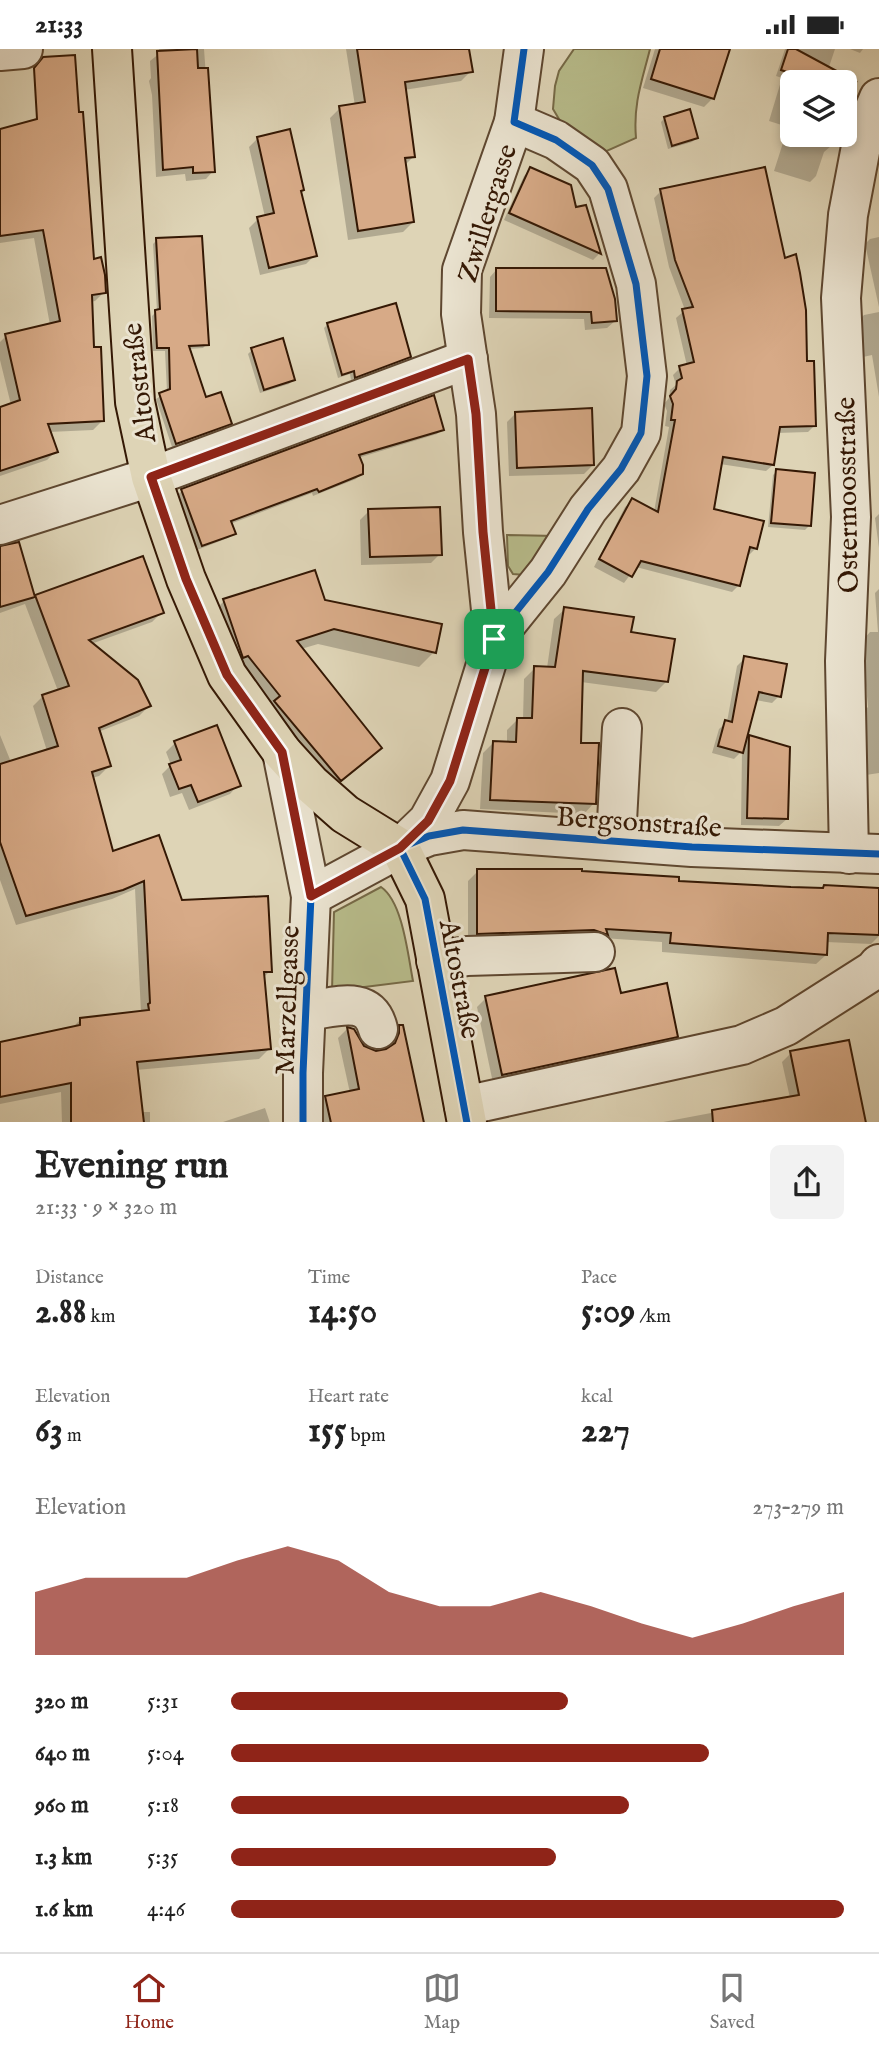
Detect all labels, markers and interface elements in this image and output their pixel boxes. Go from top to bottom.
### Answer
text: 21:33 [35,8,83,41]
map controls [780,70,857,147]
button: layers [780,70,857,147]
street label: Zwillergasse [451,140,526,287]
street label: Altostraße [116,321,165,446]
street label: Ostermoosstraße [829,396,868,593]
pin [464,609,524,669]
icon: arrive [475,620,513,658]
street label: Bergsonstraße [555,800,723,847]
street label: Altostraße [430,916,487,1042]
street label: Marzellgasse [268,925,309,1076]
text: Evening run [35,1143,229,1191]
button: share [770,1145,844,1219]
text: 21:33 · 9 × 320 m [35,1193,177,1222]
text: Distance [35,1266,104,1290]
text: Time [308,1266,350,1290]
text: Pace [581,1266,617,1290]
text: 2.88 [35,1290,86,1335]
text: 14:50 [308,1290,377,1335]
text: 5:09 [581,1290,635,1335]
text: km [86,1305,115,1329]
text: /km [635,1305,671,1329]
text: Elevation [35,1385,110,1409]
text: Heart rate [308,1385,389,1409]
text: kcal [581,1385,613,1409]
text: 63 [35,1409,63,1454]
text: 155 [308,1409,346,1454]
text: 227 [581,1409,630,1454]
text: m [63,1424,82,1448]
text: bpm [346,1424,386,1448]
text: Elevation [35,1493,126,1522]
text: 273–279 m [752,1493,844,1522]
text: 320 m [35,1687,88,1716]
text: 5:31 [147,1687,179,1716]
text: 640 m [35,1739,90,1768]
text: 5:04 [147,1739,184,1768]
text: 960 m [35,1791,89,1820]
text: 5:18 [147,1791,179,1820]
text: 1.3 km [35,1843,92,1872]
text: 5:35 [147,1843,178,1872]
text: 1.6 km [35,1895,93,1924]
text: 4:46 [147,1895,185,1924]
tab: Home [124,1969,174,2035]
tab: Map [423,1969,461,2035]
tab: Saved [710,1969,755,2035]

